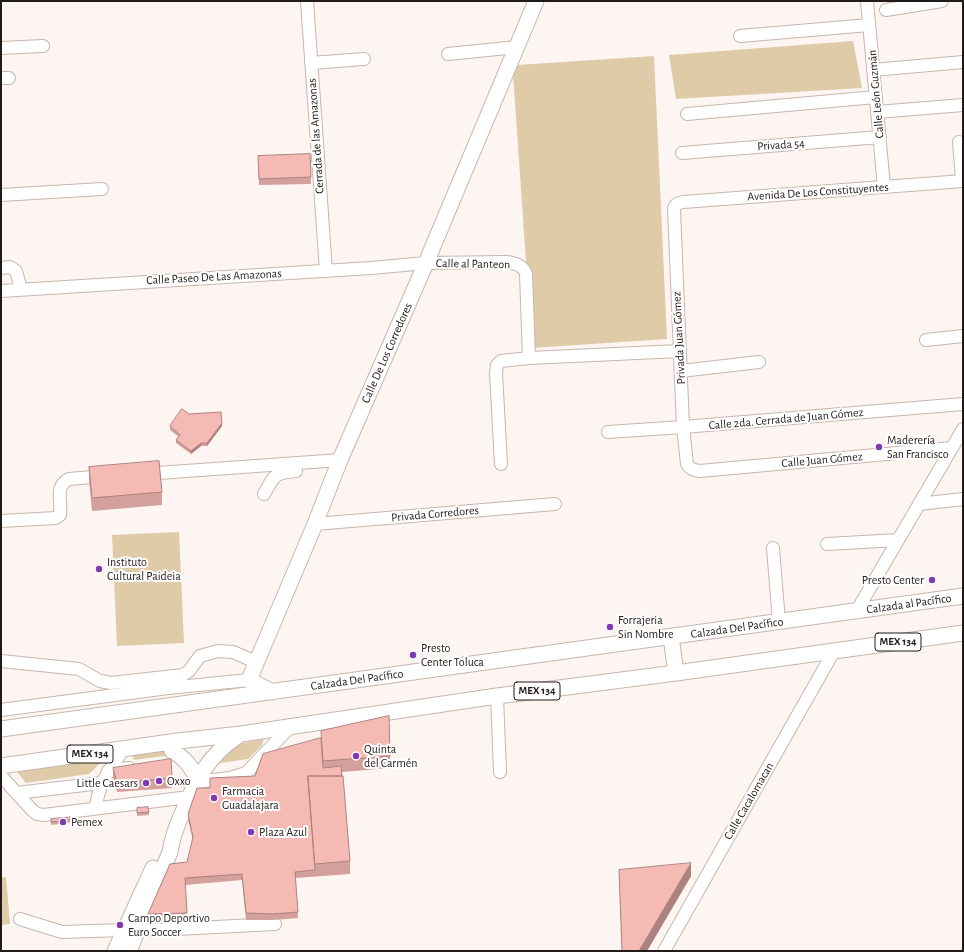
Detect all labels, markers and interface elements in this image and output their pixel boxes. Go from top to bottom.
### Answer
street label: Calle León Guzmán [865,49,887,139]
street label: Cerrada de las Amazonas [305,78,327,194]
street label: Privada 54 [757,136,805,154]
street label: Avenida De Los Constituyentes [747,180,889,204]
street label: Calle al Panteon [436,256,510,272]
street label: Calle Paseo De Las Amazonas [146,266,282,288]
street label: Privada Juan Gómez [669,291,689,385]
street label: Calle De Los Corredores [358,301,416,405]
street label: Calle 2da. Cerrada de Juan Gómez [708,405,864,433]
place label: Maderería San Francisco [887,433,949,461]
marker: Maderería San Francisco [874,442,884,452]
street label: Calle Juan Gómez [781,449,863,471]
street label: Privada Corredores [391,503,479,525]
place label: Instituto Cultural Paideia [107,555,181,583]
marker: Instituto Cultural Paideia [94,564,104,574]
place label: Presto Center [862,573,924,587]
marker: Presto Center [927,575,937,585]
street label: Calzada al Pacífico [866,591,952,617]
place label: Forrajeria Sin Nombre [618,613,674,641]
street label: Calzada Del Pacífico [690,614,784,642]
marker: Forrajeria Sin Nombre [605,622,615,632]
road number: MEX 134 [875,633,921,651]
place label: Presto Center Toluca [421,641,484,669]
marker: Presto Center Toluca [408,650,418,660]
street label: Calzada Del Pacífico [310,666,404,694]
road number: MEX 134 [514,682,560,700]
place label: Quinta del Carmén [364,742,418,770]
road number: MEX 134 [67,745,113,763]
marker: Quinta del Carmén [351,751,361,761]
street label: Calle Cacalomacan [721,760,777,842]
place label: Oxxo [167,774,191,788]
place label: Little Caesars [76,776,138,790]
marker: Oxxo [154,776,164,786]
marker: Little Caesars [141,778,151,788]
place label: Farmacia Guadalajara [222,784,279,812]
marker: Farmacia Guadalajara [209,793,219,803]
place label: Pemex [71,815,103,829]
marker: Pemex [58,817,68,827]
place label: Plaza Azul [259,825,307,839]
marker: Plaza Azul [246,827,256,837]
place label: Campo Deportivo Euro Soccer [128,911,210,939]
marker: Campo Deportivo Euro Soccer [115,920,125,930]

